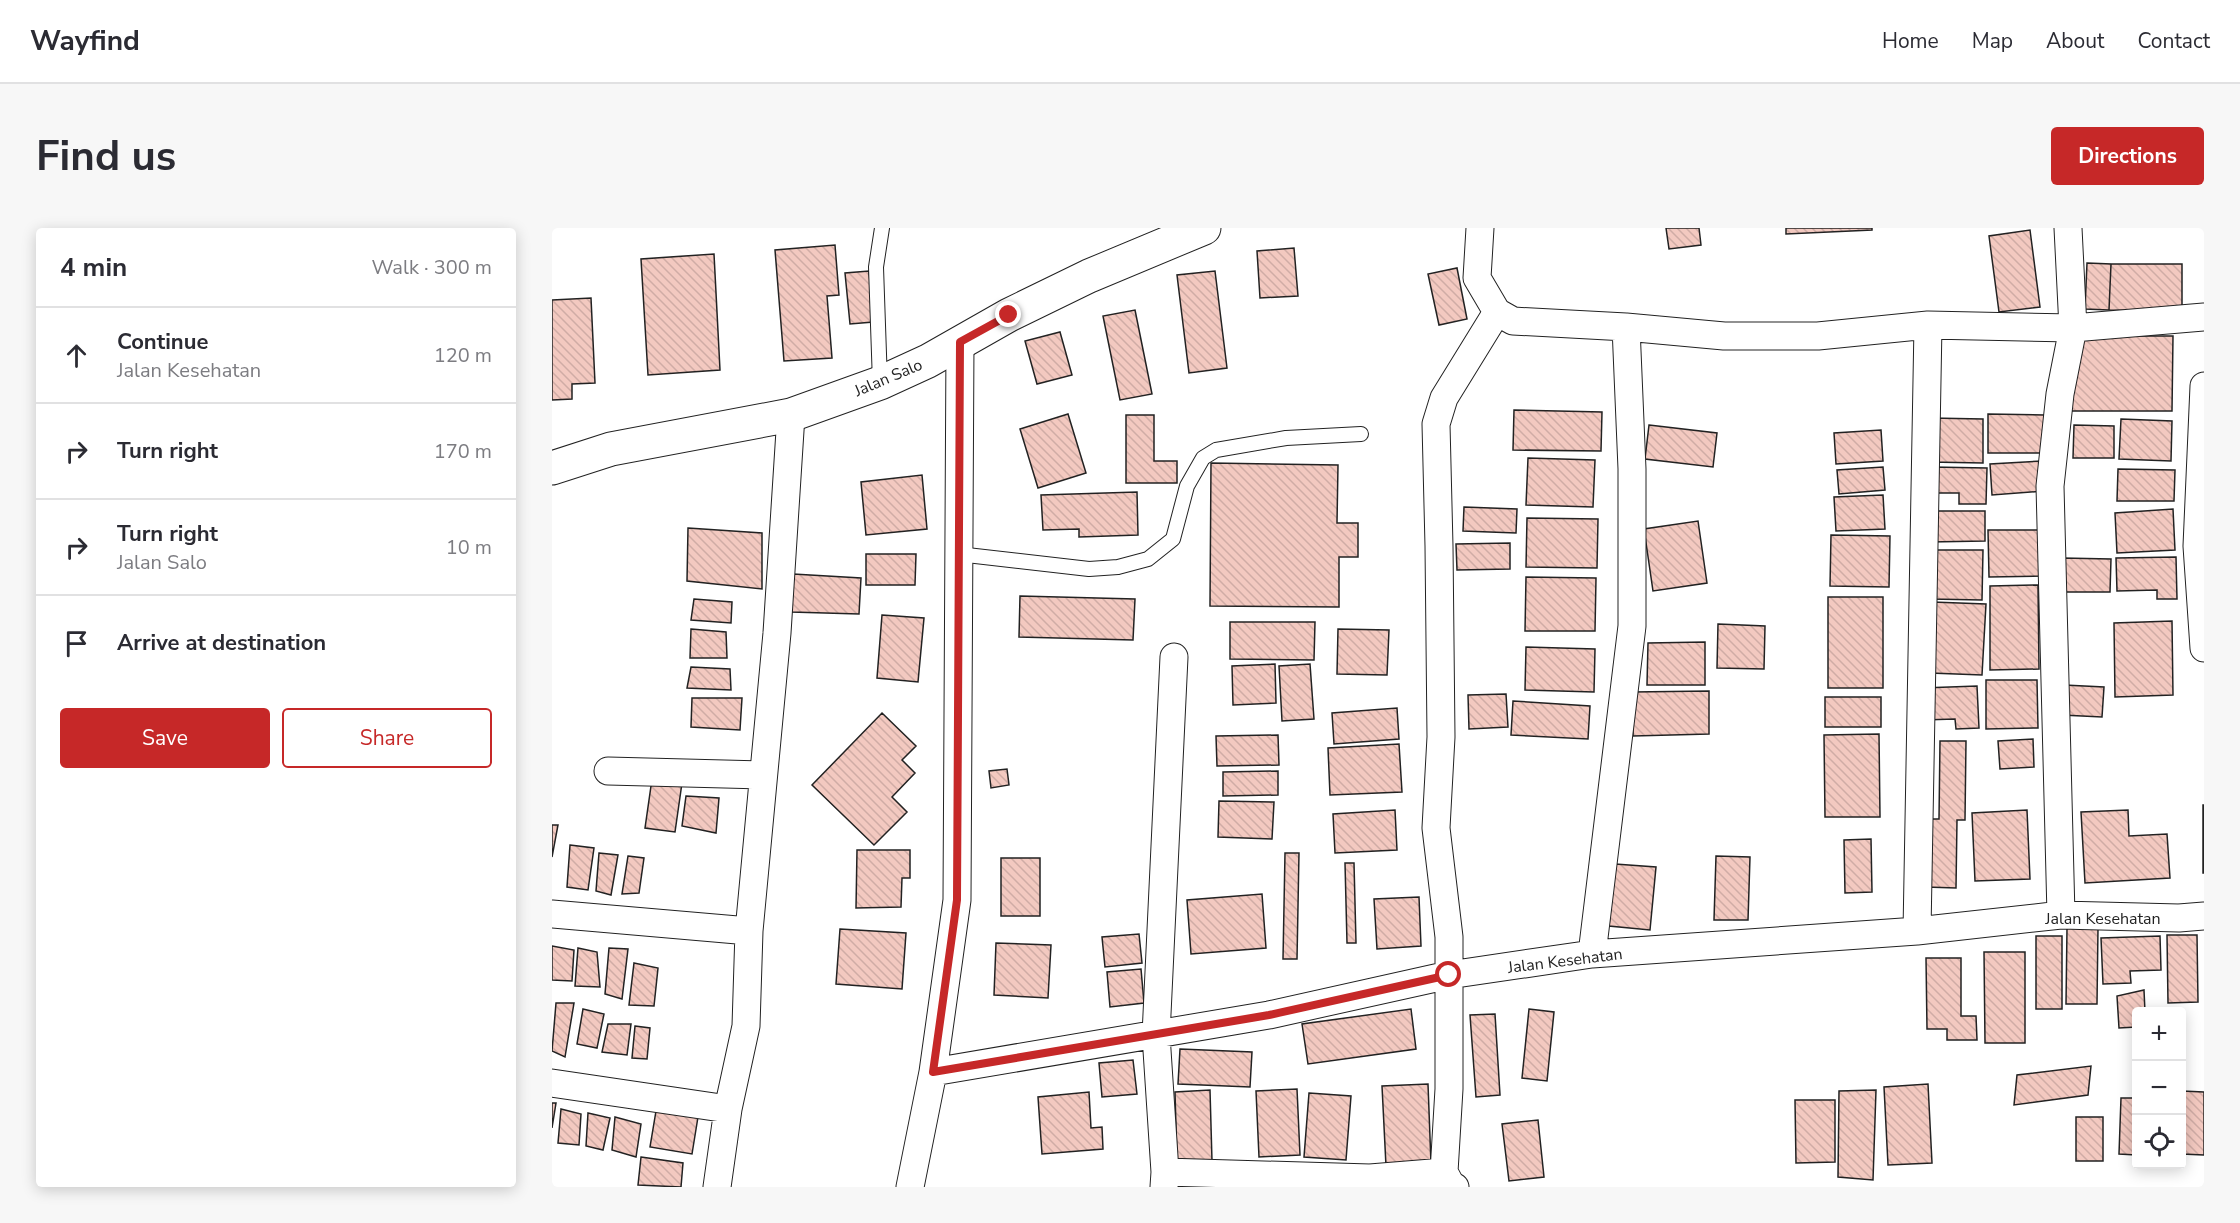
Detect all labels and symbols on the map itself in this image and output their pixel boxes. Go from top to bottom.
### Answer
route end [995,301,1021,327]
street label: Jalan Salo [850,354,926,402]
street label: Jalan Kesehatan [2044,908,2161,930]
street label: Jalan Kesehatan [1506,943,1624,979]
route start [1435,961,1461,987]

